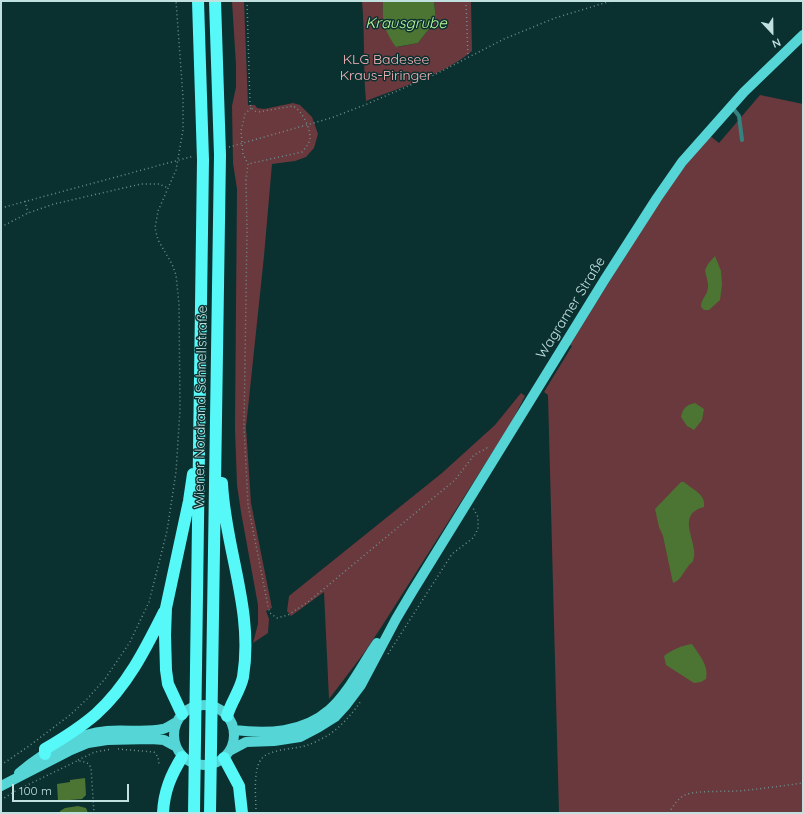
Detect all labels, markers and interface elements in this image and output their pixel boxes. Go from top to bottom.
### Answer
north arrow [752,12,792,52]
water label: Krausgrube [365,14,447,32]
text: N [770,35,783,51]
park label: KLG Badesee Kraus-Piringer [340,52,432,84]
street label: Wagramer Straße [533,254,609,362]
street label: Wiener Nordrand Schnellstraße [191,305,211,509]
scale bar [14,776,131,802]
text: 100 m [19,783,52,798]

